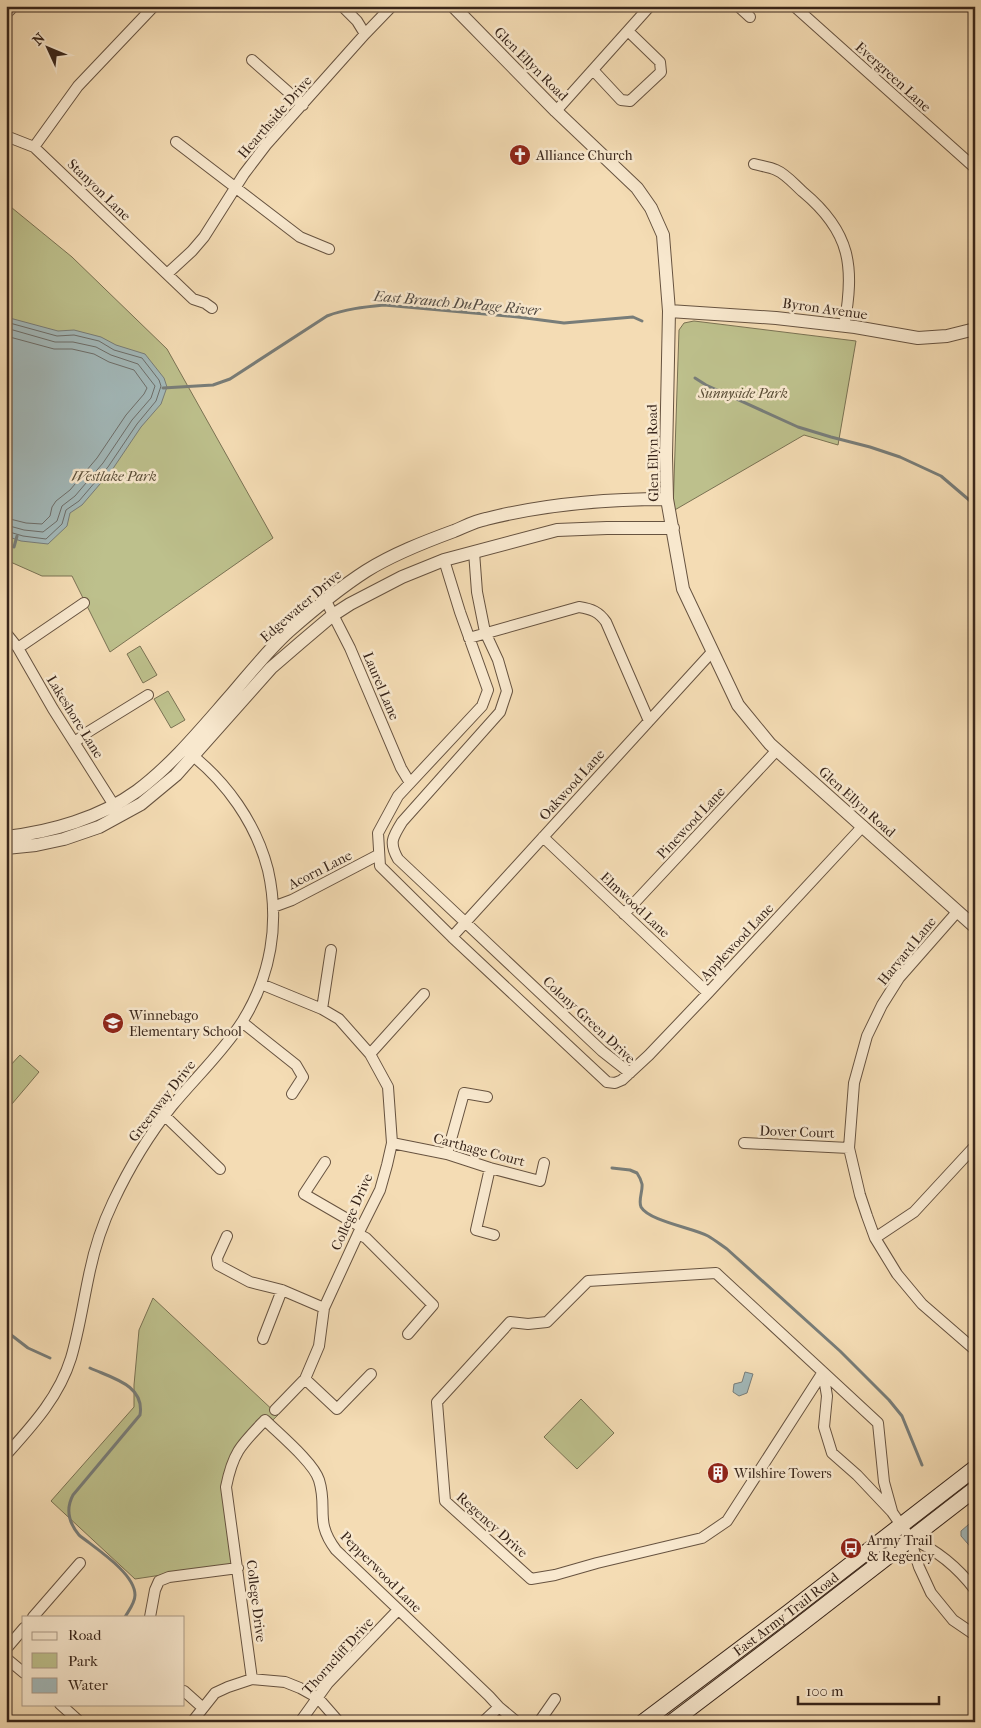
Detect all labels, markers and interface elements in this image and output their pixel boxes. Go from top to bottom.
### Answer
north arrow [22,22,72,72]
street label: Glen Ellyn Road [491,24,572,105]
text: N [29,29,49,49]
street label: Evergreen Lane [852,38,935,116]
street label: Hearthside Drive [234,72,316,162]
church icon: Alliance Church [508,143,532,167]
place label: Alliance Church [535,147,633,164]
street label: Stanyon Lane [64,156,134,225]
water label: East Branch DuPage River [372,287,542,319]
street label: Byron Avenue [781,295,869,323]
park label: Sunnyside Park [697,385,788,402]
street label: Glen Ellyn Road [644,404,662,502]
park label: Westlake Park [71,468,157,485]
street label: Edgewater Drive [257,566,345,646]
street label: Laurel Lane [359,649,403,723]
street label: Lakeshore Lane [43,672,107,762]
street label: Oakwood Lane [536,746,608,824]
street label: Glen Ellyn Road [815,763,899,841]
street label: Pinewood Lane [653,783,729,863]
street label: Acorn Lane [284,847,355,894]
street label: Elmwood Lane [597,869,673,942]
street label: Applewood Lane [696,900,777,985]
street label: Harvard Lane [874,913,940,989]
street label: Colony Green Drive [539,973,639,1067]
place label: Winnebago Elementary School [128,1007,242,1040]
school or university icon: Winnebago Elementary School [101,1011,125,1035]
street label: Greenway Drive [125,1057,199,1145]
street label: Dover Court [759,1122,835,1142]
street label: Carthage Court [431,1130,527,1170]
street label: College Drive [327,1171,377,1253]
building icon: Wilshire Towers [706,1461,730,1485]
place label: Wilshire Towers [733,1465,832,1482]
street label: Regency Drive [453,1489,531,1562]
street label: Pepperwood Lane [337,1528,425,1616]
place label: Army Trail & Regency [866,1532,935,1565]
bus stop icon: Army Trail & Regency [839,1536,863,1560]
street label: College Drive [243,1559,269,1643]
street label: East Army Trail Road [730,1568,842,1660]
street label: Thorncliff Drive [299,1614,377,1698]
legend [22,1616,185,1706]
text: Road [68,1626,102,1644]
text: Park [68,1652,98,1670]
scale bar [798,1673,940,1705]
text: Water [67,1676,108,1694]
text: 100 m [806,1682,844,1700]

